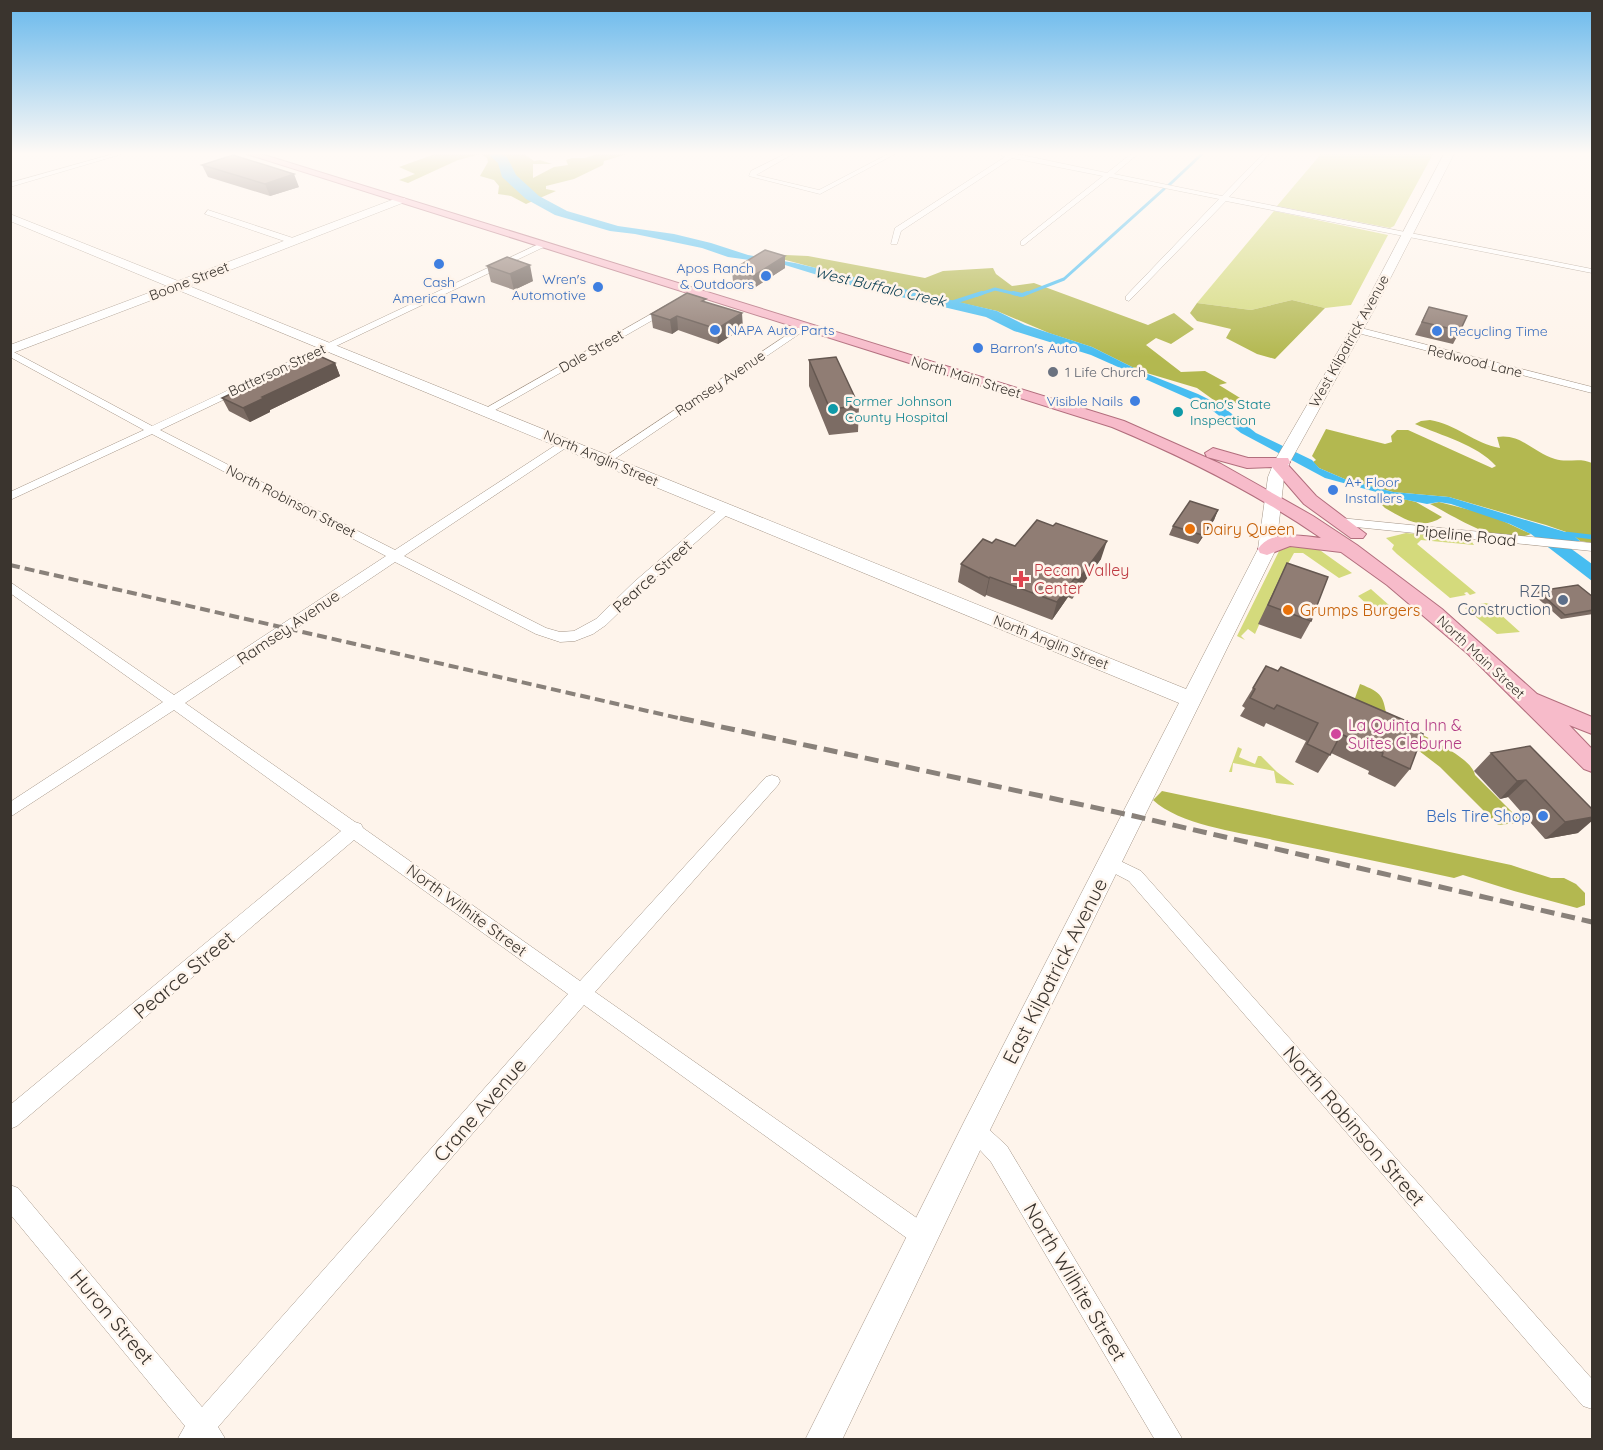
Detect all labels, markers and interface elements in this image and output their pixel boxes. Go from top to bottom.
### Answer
street label: Boone Street [147,257,232,304]
marker: Cash America Pawn [432,257,446,271]
place label: Apos Ranch & Outdoors [676,259,754,293]
water label: West Buffalo Creek [813,262,949,311]
marker: Apos Ranch & Outdoors [759,269,773,283]
place label: Wren's Automotive [512,270,586,304]
street label: West Kilpatrick Avenue [1305,272,1393,410]
place label: Cash America Pawn [393,273,485,307]
marker: Wren's Automotive [591,280,605,294]
place label: NAPA Auto Parts [727,321,835,339]
place label: Recycling Time [1449,322,1548,340]
marker: NAPA Auto Parts [708,323,722,337]
marker: Recycling Time [1430,324,1444,338]
street label: Dale Street [555,325,627,377]
street label: Batterson Street [225,339,329,400]
place label: Barron's Auto [990,339,1078,357]
street label: Redwood Lane [1426,340,1525,382]
marker: Barron's Auto [971,341,985,355]
street label: Ramsey Avenue [672,346,769,420]
street label: North Main Street [909,352,1023,402]
place label: 1 Life Church [1065,363,1146,381]
marker: 1 Life Church [1046,365,1060,379]
place label: Former Johnson County Hospital [845,392,952,426]
place label: Visible Nails [1046,392,1123,410]
marker: Visible Nails [1128,394,1142,408]
place label: Cano's State Inspection [1190,395,1271,429]
marker: Former Johnson County Hospital [826,402,840,416]
marker: Cano's State Inspection [1171,405,1185,419]
street label: North Anglin Street [541,426,661,490]
street label: North Robinson Street [223,460,359,542]
place label: A+ Floor Installers [1345,473,1403,507]
marker: A+ Floor Installers [1326,483,1340,497]
place label: Dairy Queen [1202,519,1295,539]
street label: Pipeline Road [1415,520,1517,550]
marker: Dairy Queen [1183,522,1197,536]
street label: Pearce Street [608,535,696,617]
place label: Pecan Valley Center [1034,560,1129,598]
marker: Pecan Valley Center [1012,570,1030,588]
place label: RZR Construction [1457,581,1551,619]
street label: Ramsey Avenue [233,585,343,669]
marker: RZR Construction [1556,593,1570,607]
place label: Grumps Burgers [1300,600,1420,620]
marker: Grumps Burgers [1281,603,1295,617]
street label: North Anglin Street [991,611,1112,673]
street label: North Main Street [1433,612,1529,703]
place label: La Quinta Inn & Suites Cleburne [1348,715,1462,753]
marker: La Quinta Inn & Suites Cleburne [1329,727,1343,741]
place label: Bels Tire Shop [1426,806,1531,826]
marker: Bels Tire Shop [1536,809,1550,823]
street label: North Wilhite Street [403,860,531,960]
street label: East Kilpatrick Avenue [997,874,1112,1068]
street label: Pearce Street [128,925,239,1024]
street label: North Robinson Street [1278,1040,1431,1211]
street label: Crane Avenue [428,1053,531,1167]
street label: North Wilhite Street [1018,1198,1133,1365]
street label: Huron Street [65,1264,160,1370]

